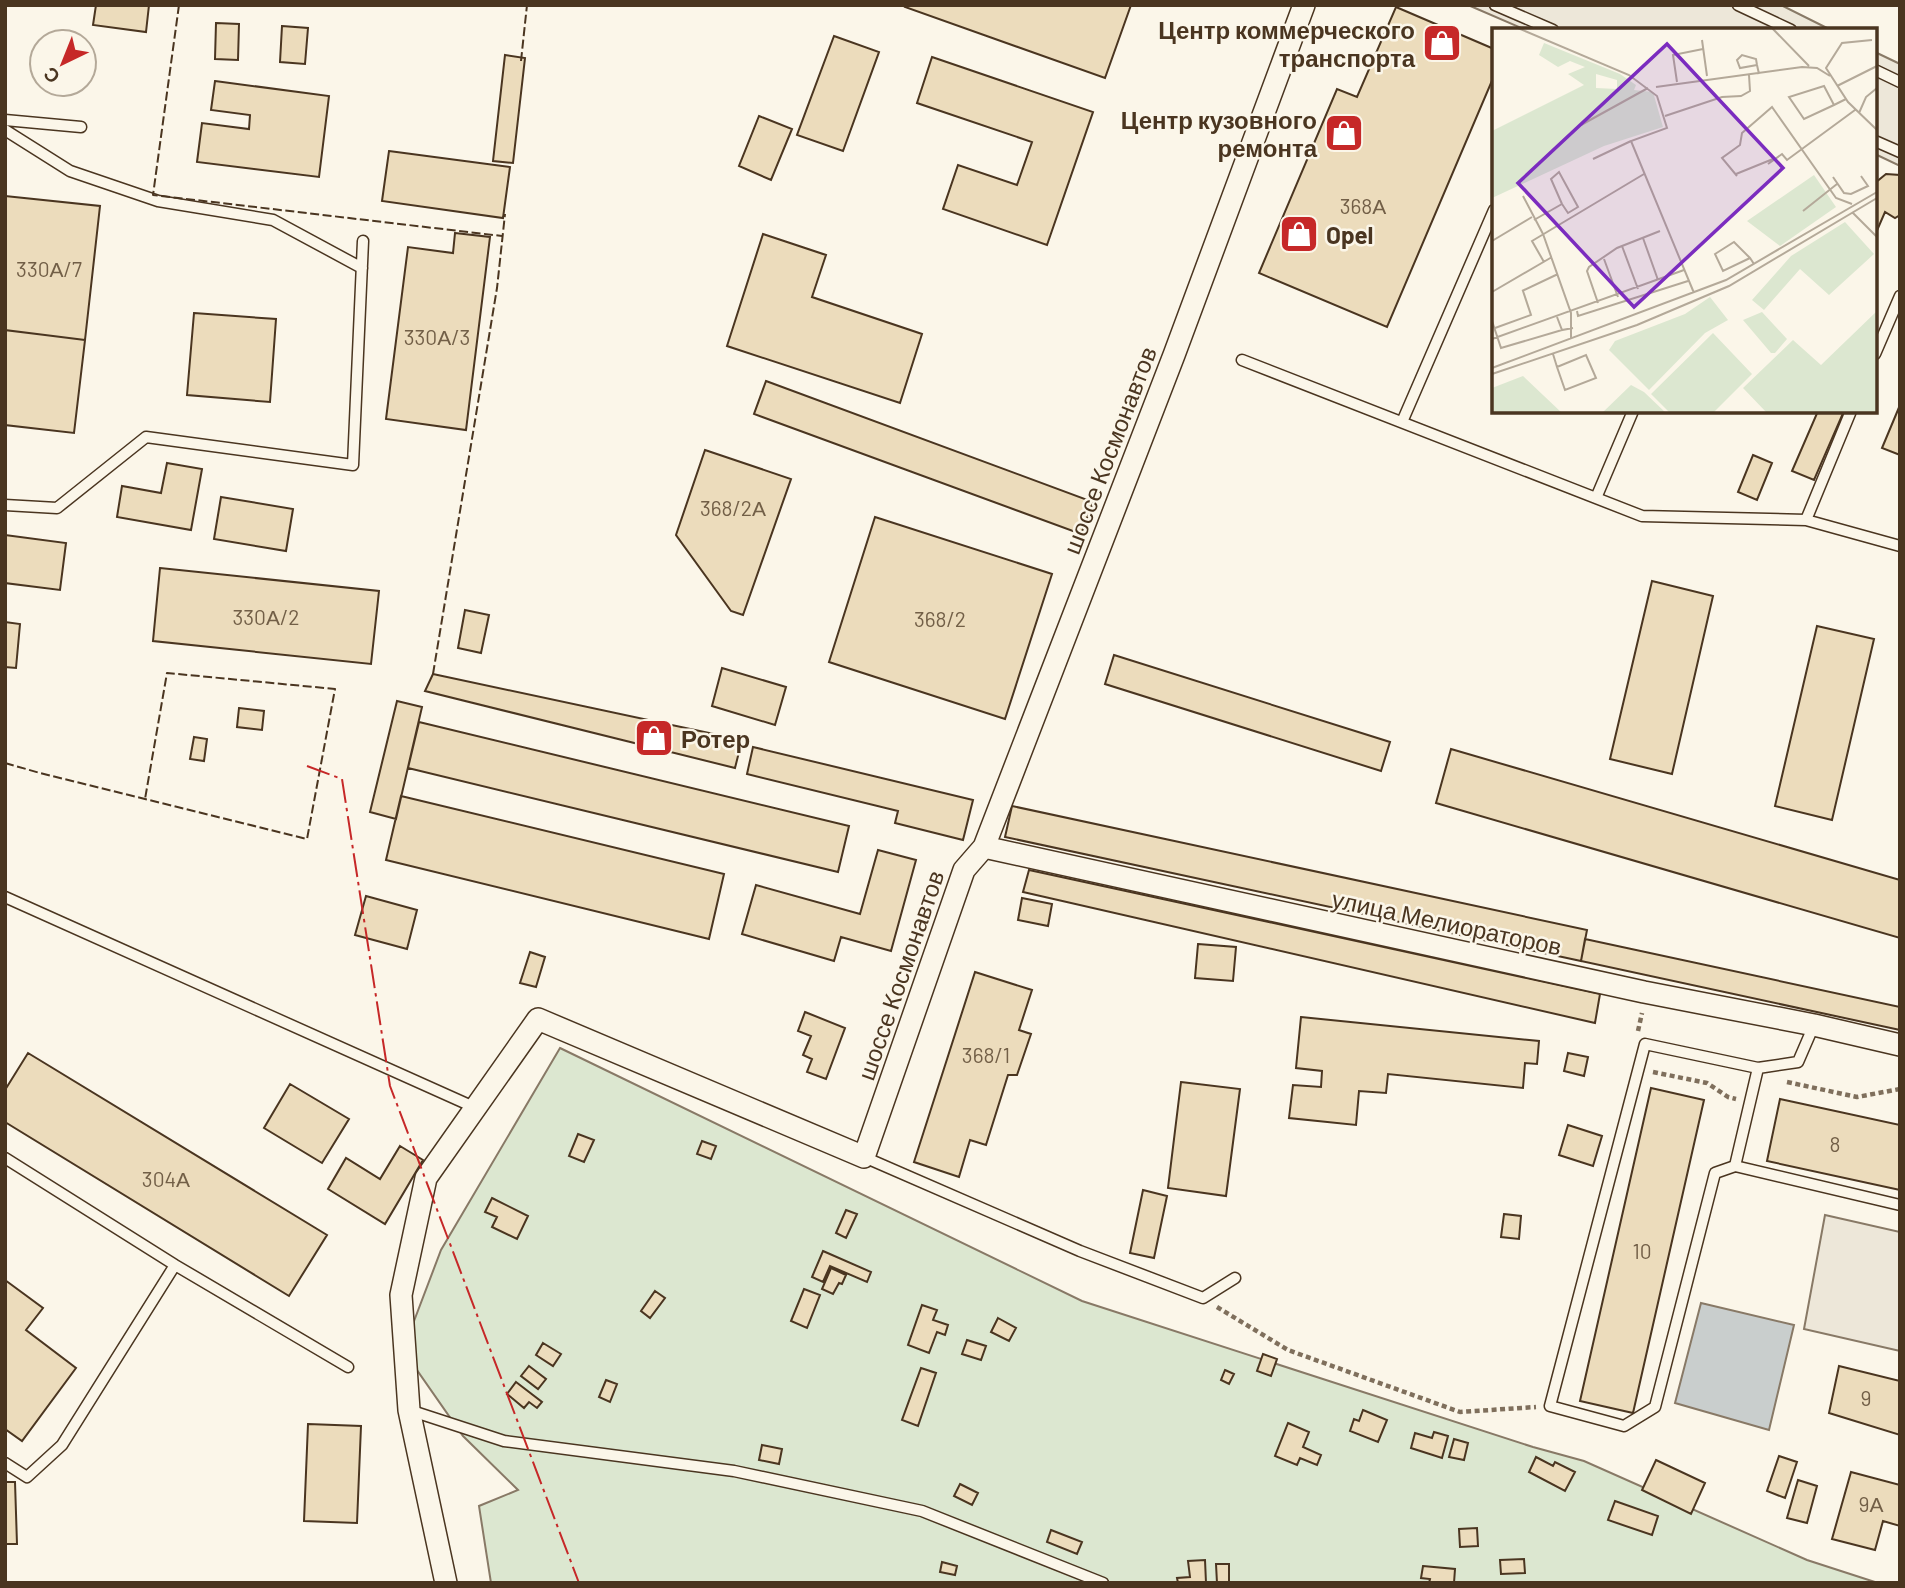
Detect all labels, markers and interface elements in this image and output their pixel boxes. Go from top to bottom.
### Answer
place label: Центр коммерческого транспорта [1158,15,1416,72]
shop icon: Центр коммерческого транспорта [1421,22,1463,64]
north arrow [28,28,98,98]
inset map [1492,28,1877,413]
text: С [38,63,64,89]
place label: Центр кузовного ремонта [1121,105,1318,162]
shop icon: Центр кузовного ремонта [1323,112,1365,154]
house number: 368А [1340,193,1386,218]
shop icon: Opel [1278,213,1320,255]
place label: Opel [1326,220,1373,249]
house number: 330А/7 [16,256,82,281]
house number: 330А/3 [404,324,470,349]
street label: шоссе Космонавтов [1056,342,1162,558]
house number: 368/2А [700,495,766,520]
house number: 330А/2 [232,604,300,629]
house number: 368/2 [914,606,966,631]
shop icon: Ротер [633,717,675,759]
place label: Ротер [681,724,750,753]
street label: шоссе Космонавтов [851,866,949,1084]
street label: улица Мелиораторов [1330,883,1564,961]
house number: 368/1 [962,1042,1010,1067]
house number: 8 [1830,1131,1840,1156]
house number: 304А [142,1166,190,1191]
house number: 10 [1632,1238,1652,1263]
house number: 9 [1861,1385,1871,1410]
house number: 9А [1859,1491,1883,1516]

